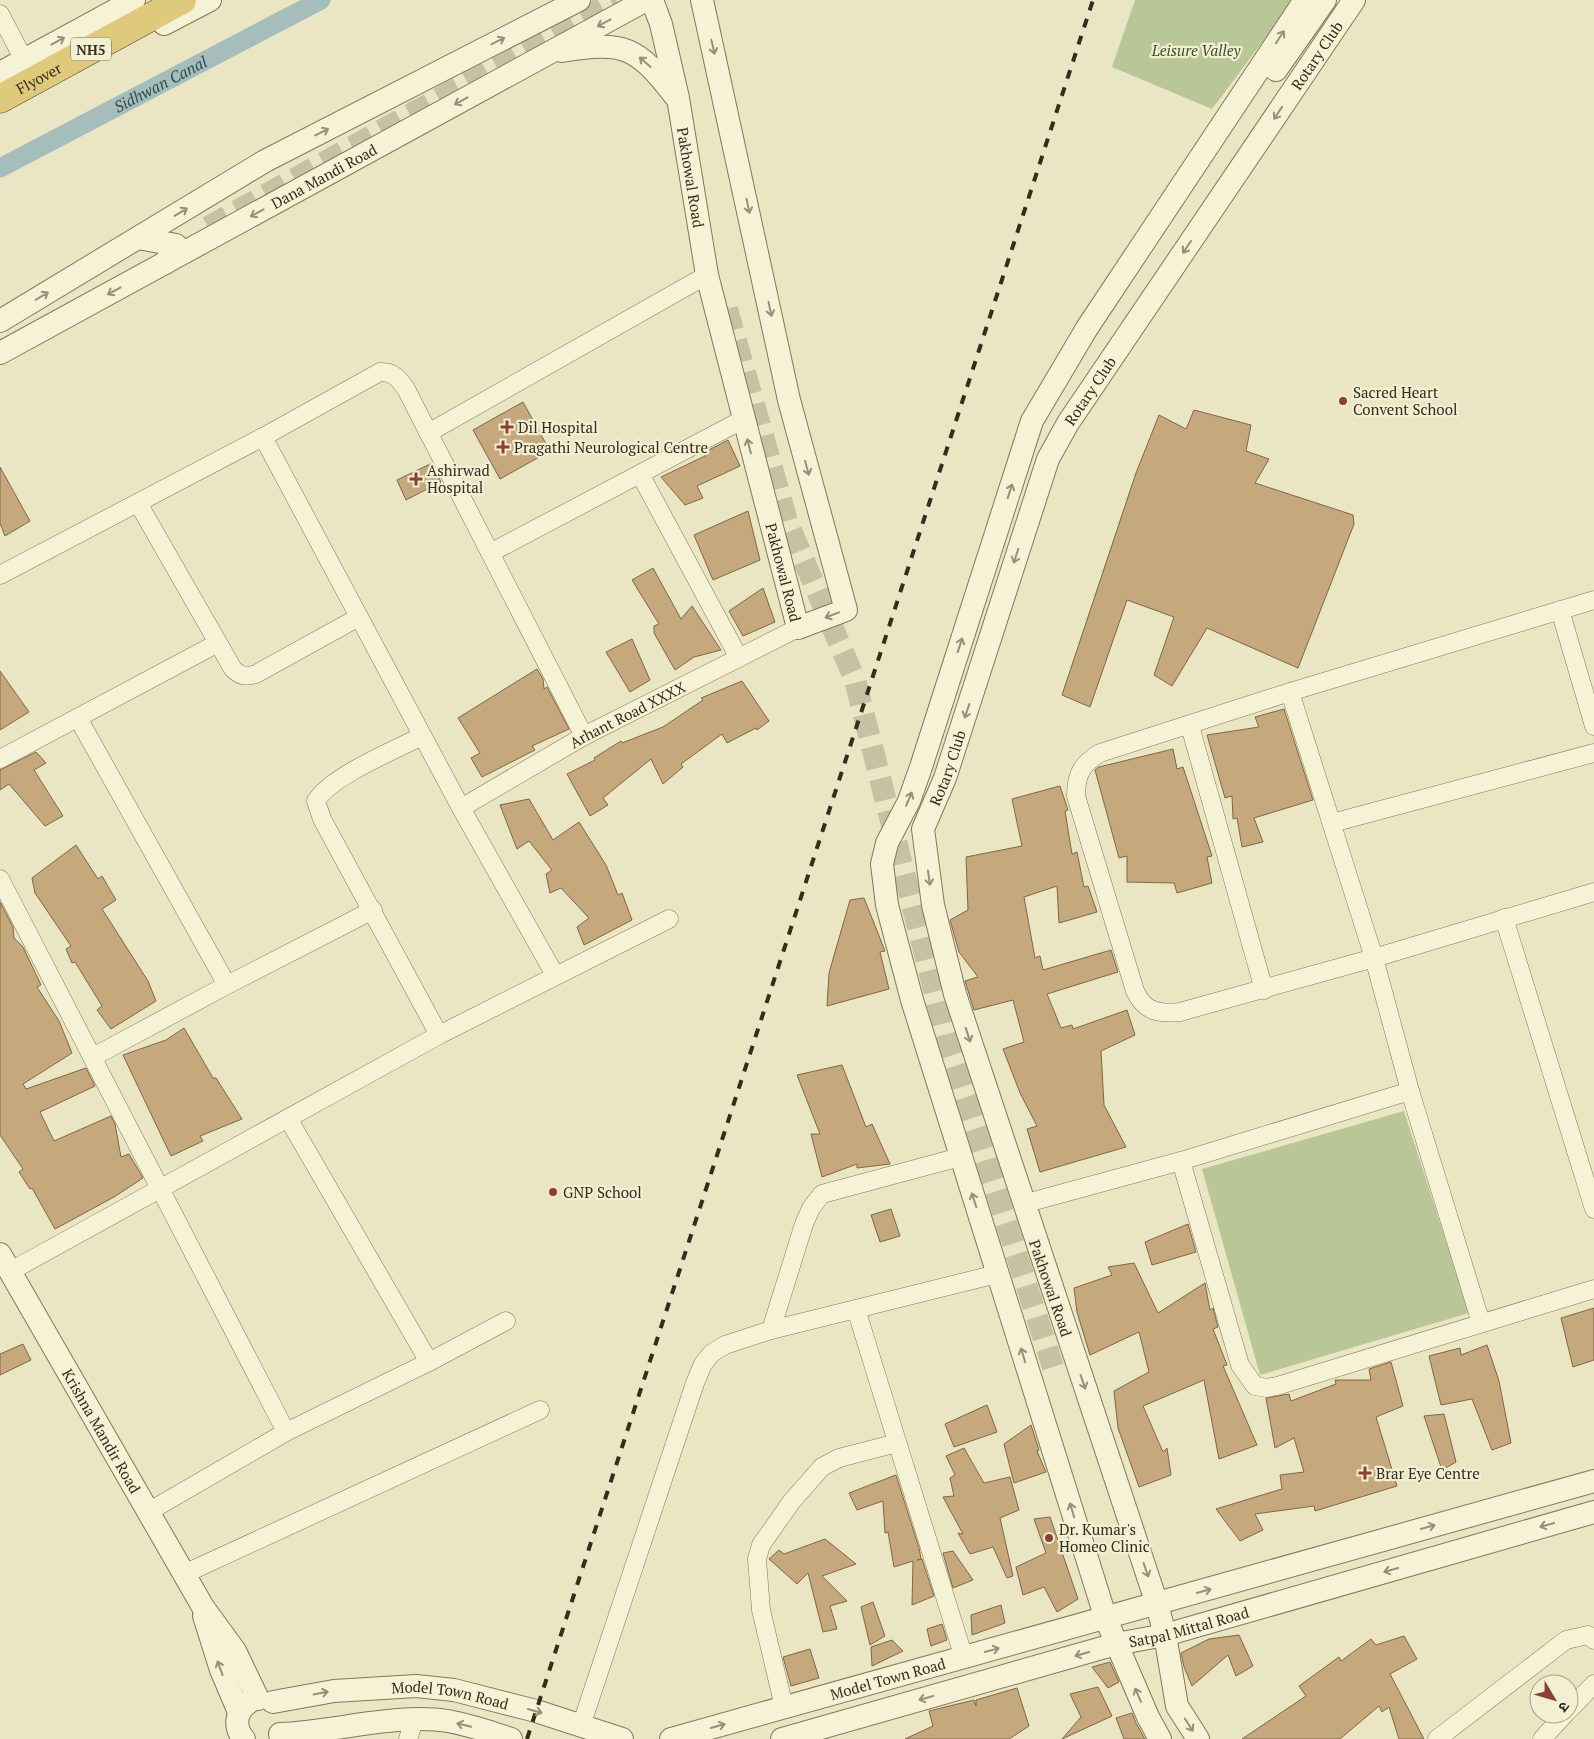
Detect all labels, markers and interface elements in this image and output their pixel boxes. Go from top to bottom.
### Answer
street label: Rotary Club [1286,17,1347,93]
one-way arrow [596,18,611,28]
one-way arrow [1275,31,1285,45]
one-way arrow [50,36,65,46]
one-way arrow [490,36,505,46]
road number: NH5 [71,38,111,61]
one-way arrow [709,39,718,55]
park label: Leisure Valley [1151,40,1241,60]
water label: Sidhwan Canal [110,50,211,118]
one-way arrow [639,56,652,68]
street label: Flyover [12,57,65,98]
one-way arrow [453,96,468,106]
one-way arrow [1273,106,1283,120]
street label: Pakhowal Road [673,126,709,229]
one-way arrow [314,127,329,136]
street label: Dana Mandi Road [267,139,380,213]
one-way arrow [744,198,753,214]
one-way arrow [173,206,187,216]
one-way arrow [250,208,265,218]
one-way arrow [1182,240,1192,254]
one-way arrow [108,286,122,296]
one-way arrow [34,290,48,300]
one-way arrow [766,301,775,317]
street label: Rotary Club [1059,352,1120,429]
place label: Sacred Heart Convent School [1353,382,1457,419]
marker: Sacred Heart Convent School [1337,395,1349,407]
place label: Dil Hospital [518,417,598,437]
marker: Dil Hospital [500,420,514,434]
place label: Pragathi Neurological Centre [514,437,708,457]
one-way arrow [744,438,754,454]
marker: Pragathi Neurological Centre [496,440,510,454]
one-way arrow [803,459,813,475]
place label: Ashirwad Hospital [427,460,490,497]
marker: Ashirwad Hospital [409,472,423,486]
one-way arrow [1006,483,1015,499]
street label: Pakhowal Road [761,521,806,624]
one-way arrow [1011,548,1021,564]
one-way arrow [825,611,840,620]
one-way arrow [956,638,966,654]
street label: Arhant Road XXXX [566,676,689,752]
one-way arrow [962,702,971,718]
street label: Rotary Club [924,728,970,809]
one-way arrow [904,792,914,807]
one-way arrow [924,870,934,886]
one-way arrow [964,1027,973,1043]
place label: GNP School [563,1182,642,1202]
marker: GNP School [547,1186,559,1198]
one-way arrow [968,1192,978,1208]
street label: Pakhowal Road [1025,1237,1077,1339]
one-way arrow [1018,1347,1027,1363]
street label: Krishna Mandir Road [58,1365,145,1497]
one-way arrow [1079,1374,1088,1390]
place label: Brar Eye Centre [1376,1463,1480,1483]
marker: Brar Eye Centre [1358,1466,1372,1480]
one-way arrow [1066,1502,1076,1518]
place label: Dr. Kumar's Homeo Clinic [1059,1519,1150,1556]
one-way arrow [1540,1521,1556,1531]
one-way arrow [1420,1522,1436,1532]
marker: Dr. Kumar's Homeo Clinic [1043,1532,1055,1544]
one-way arrow [1142,1561,1151,1577]
one-way arrow [1383,1566,1399,1575]
one-way arrow [1196,1585,1212,1595]
street label: Satpal Mittal Road [1127,1602,1251,1651]
one-way arrow [984,1645,1000,1654]
one-way arrow [1075,1649,1091,1659]
street label: Model Town Road [828,1653,948,1704]
one-way arrow [215,1660,224,1676]
north arrow [1529,1674,1579,1724]
street label: Model Town Road [391,1676,511,1714]
one-way arrow [312,1688,328,1698]
one-way arrow [1133,1688,1143,1703]
one-way arrow [918,1694,934,1704]
text: उ [1554,1698,1575,1717]
one-way arrow [527,1707,543,1717]
one-way arrow [1184,1717,1194,1731]
one-way arrow [457,1720,473,1730]
one-way arrow [709,1720,725,1730]

